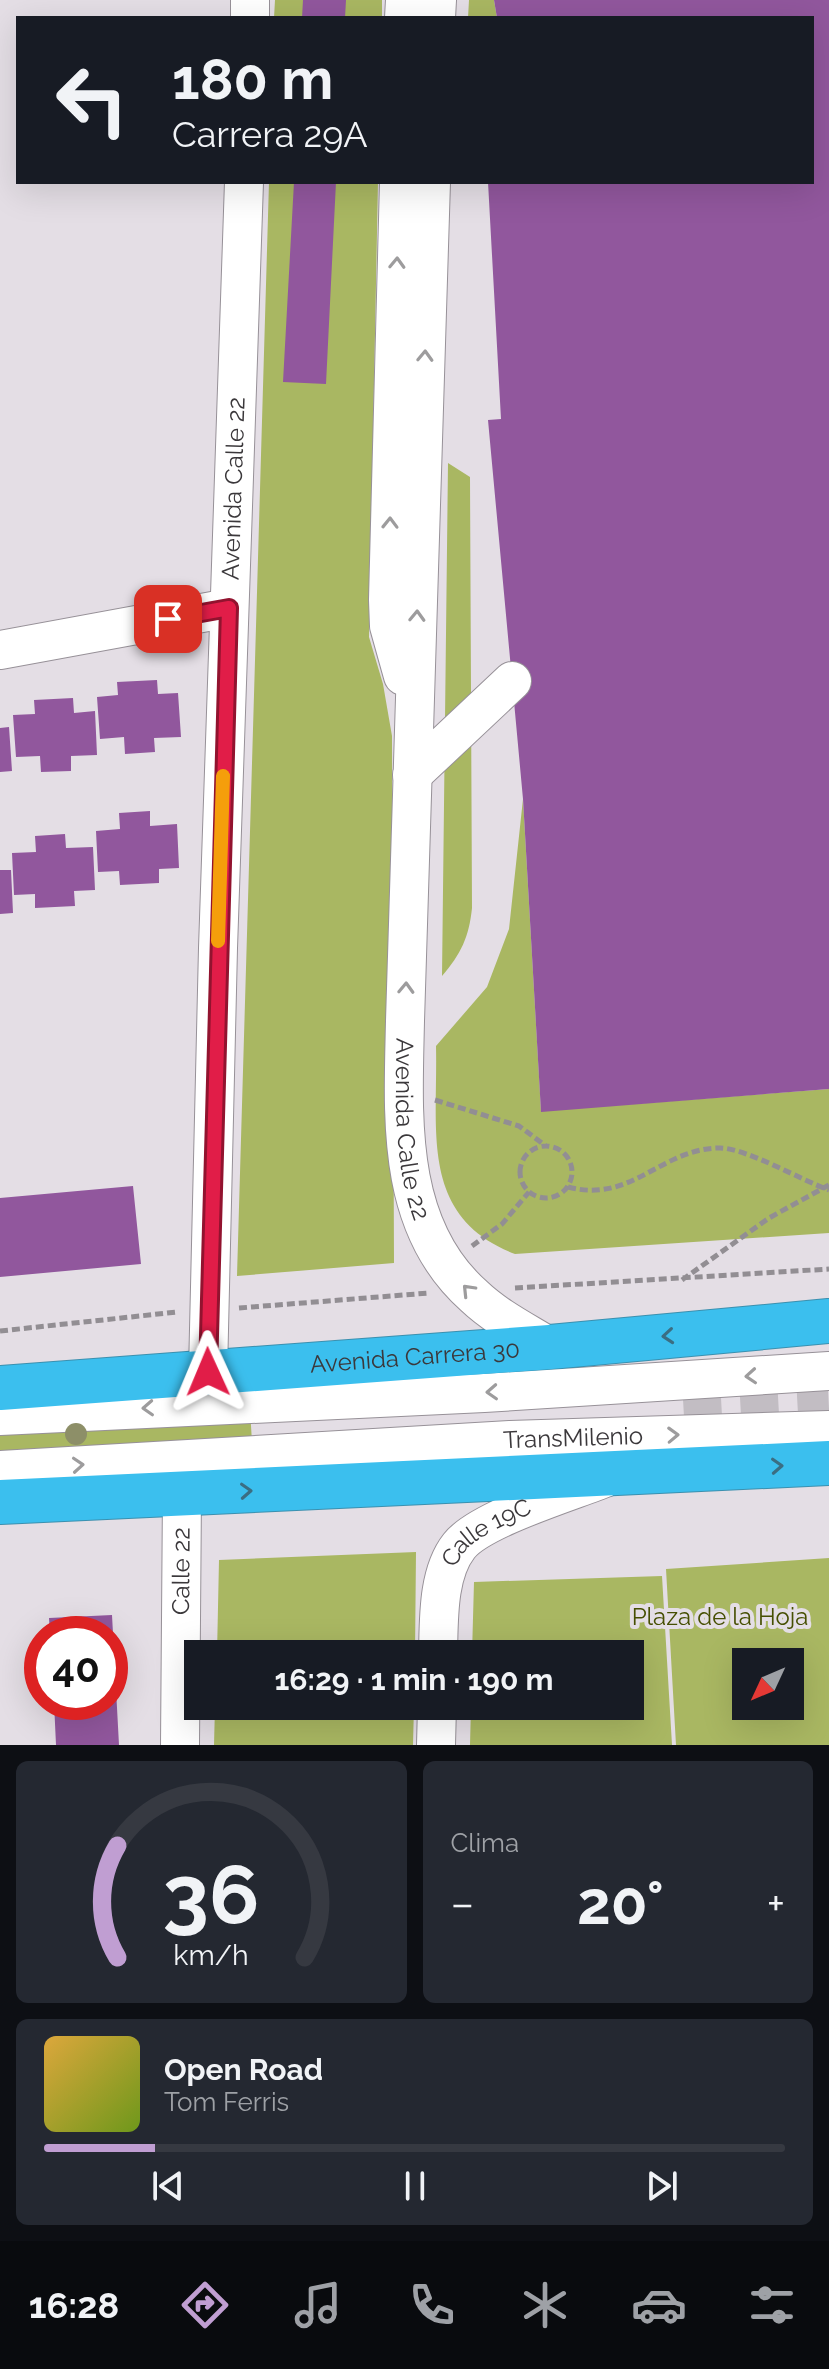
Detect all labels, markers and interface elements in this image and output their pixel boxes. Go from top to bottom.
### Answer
text: 180 m [172,46,333,112]
icon: left [40,48,144,152]
text: Carrera 29A [172,113,368,155]
one-way arrow [388,256,405,269]
one-way arrow [416,349,433,362]
street label: Avenida Calle 22 [216,396,251,580]
one-way arrow [381,516,398,529]
pin [134,585,202,653]
icon: arrive [146,597,190,641]
one-way arrow [408,609,426,622]
one-way arrow [397,981,415,994]
street label: Avenida Calle 22 [390,1038,436,1224]
one-way arrow [464,1284,478,1299]
one-way arrow [661,1327,674,1344]
position arrow [166,1330,250,1414]
street label: Avenida Carrera 30 [309,1334,521,1379]
one-way arrow [744,1367,757,1384]
one-way arrow [485,1383,498,1400]
one-way arrow [141,1399,154,1416]
street label: TransMilenio [502,1421,643,1454]
one-way arrow [667,1427,680,1444]
one-way arrow [72,1457,85,1474]
one-way arrow [771,1458,784,1475]
one-way arrow [240,1482,253,1499]
street label: Calle 19C [435,1492,535,1571]
street label: Calle 22 [166,1527,196,1615]
park label: Plaza de la Hoja [632,1602,808,1631]
speed limit sign: 40 [24,1616,128,1720]
north arrow [732,1648,804,1720]
map controls [732,1648,804,1720]
text: 16:29 · 1 min · 190 m [274,1662,554,1697]
text: Clima [451,1828,519,1858]
text: 36 [163,1846,260,1943]
text: 20° [577,1868,664,1938]
text: − [451,1878,474,1929]
text: + [767,1878,785,1929]
text: km/h [174,1938,249,1972]
text: Open Road [164,2052,323,2087]
text: Tom Ferris [164,2087,289,2117]
icon: previous [146,2164,190,2208]
icon: pause [393,2164,437,2208]
icon: next [640,2164,684,2208]
icon: directions [177,2277,233,2333]
icon: music [290,2277,346,2333]
icon: phone [404,2277,460,2333]
icon: climate [517,2277,573,2333]
icon: car [631,2277,687,2333]
icon: filters [744,2277,800,2333]
text: 16:28 [29,2284,119,2326]

